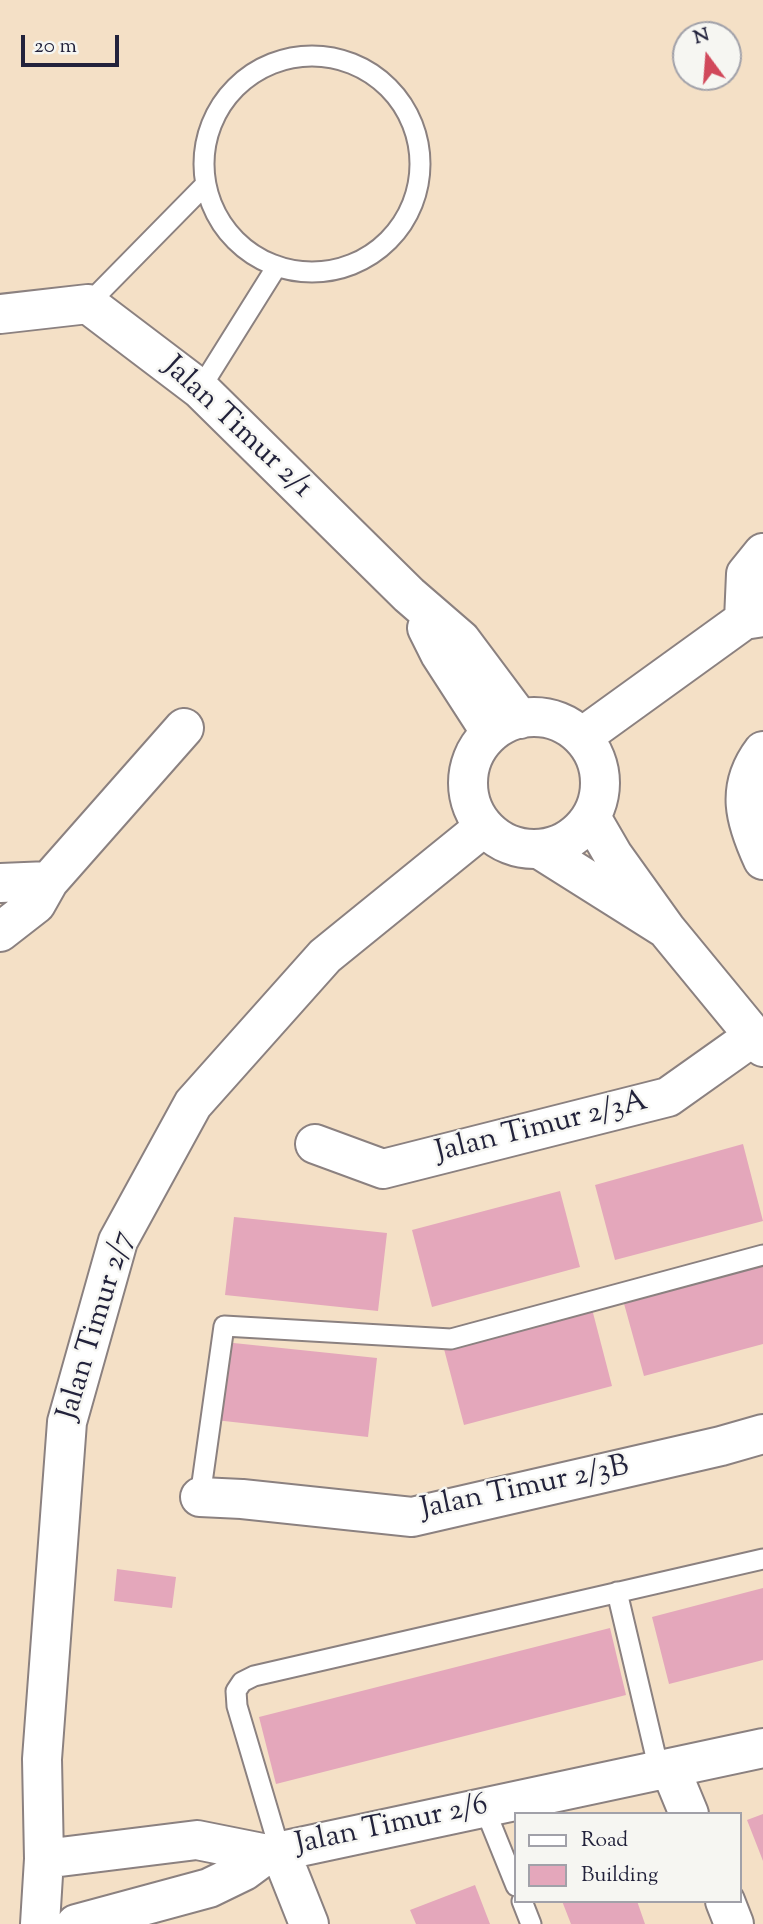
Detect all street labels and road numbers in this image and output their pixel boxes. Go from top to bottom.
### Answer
street label: Jalan Timur 2/1 [154,351,318,507]
street label: Jalan Timur 2/3A [432,1085,652,1173]
street label: Jalan Timur 2/7 [52,1227,144,1425]
street label: Jalan Timur 2/3B [418,1450,632,1530]
street label: Jalan Timur 2/6 [293,1789,491,1865]

